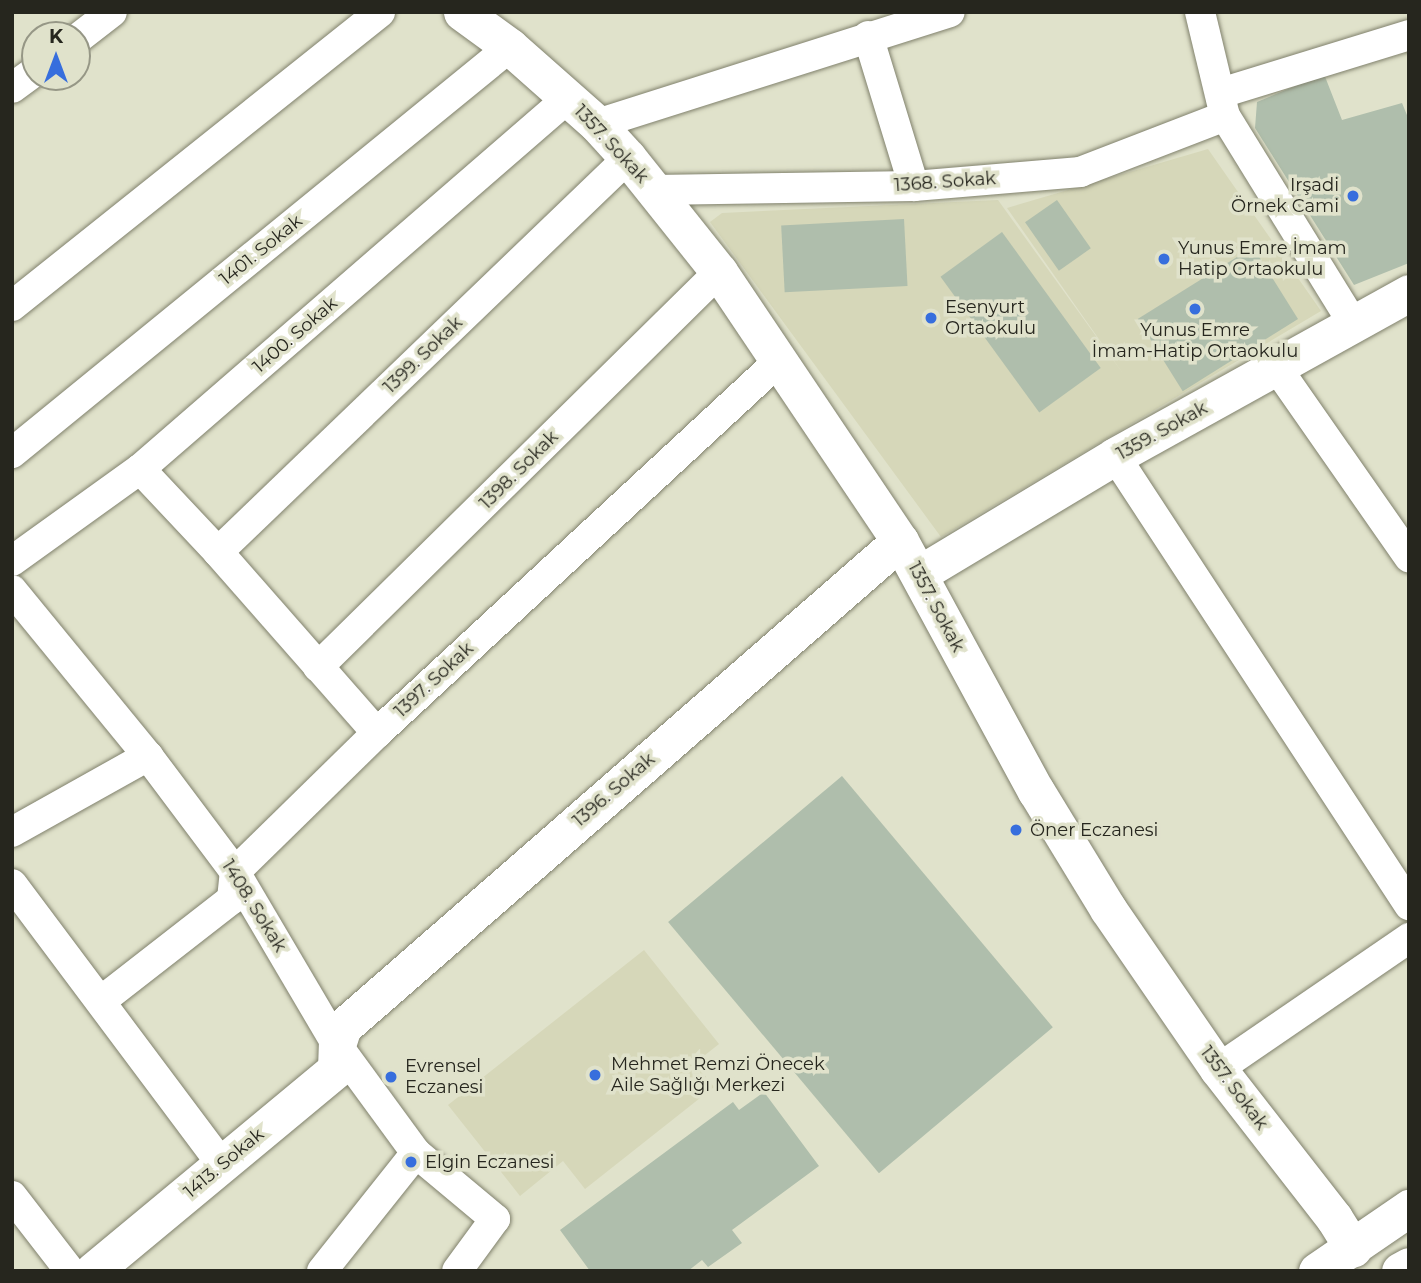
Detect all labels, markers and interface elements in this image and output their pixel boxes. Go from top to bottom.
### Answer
north arrow [21,21,91,91]
text: K [49,25,63,48]
street label: 1357. Sokak [569,100,653,188]
street label: 1368. Sokak [893,168,997,196]
place label: Irşadi Örnek Cami [1231,175,1339,218]
marker: Irşadi Örnek Cami [1345,188,1361,204]
street label: 1401. Sokak [215,210,307,290]
place label: Yunus Emre İmam Hatip Ortaokulu [1178,238,1347,280]
marker: Yunus Emre İmam Hatip Ortaokulu [1156,251,1172,267]
street label: 1400. Sokak [248,292,342,378]
place label: Esenyurt Ortaokulu [945,297,1036,340]
marker: Yunus Emre İmam-Hatip Ortaokulu [1187,301,1203,317]
marker: Esenyurt Ortaokulu [923,310,939,326]
street label: 1399. Sokak [379,312,467,398]
place label: Yunus Emre İmam-Hatip Ortaokulu [1092,320,1298,362]
street label: 1359. Sokak [1113,397,1211,465]
street label: 1398. Sokak [475,426,563,514]
street label: 1357. Sokak [903,558,969,656]
street label: 1397. Sokak [390,638,478,722]
street label: 1396. Sokak [569,749,659,831]
place label: Öner Eczanesi [1030,819,1158,841]
marker: Öner Eczanesi [1008,822,1024,838]
street label: 1408. Sokak [217,856,291,956]
street label: 1357. Sokak [1196,1042,1272,1134]
place label: Mehmet Remzi Önecek Aile Sağlığı Merkezi [611,1054,825,1096]
place label: Evrensel Eczanesi [405,1056,483,1098]
marker: Mehmet Remzi Önecek Aile Sağlığı Merkezi [585,1065,605,1085]
marker: Evrensel Eczanesi [383,1069,399,1085]
street label: 1413. Sokak [180,1123,268,1203]
place label: Elgin Eczanesi [425,1151,554,1173]
marker: Elgin Eczanesi [403,1154,419,1170]

